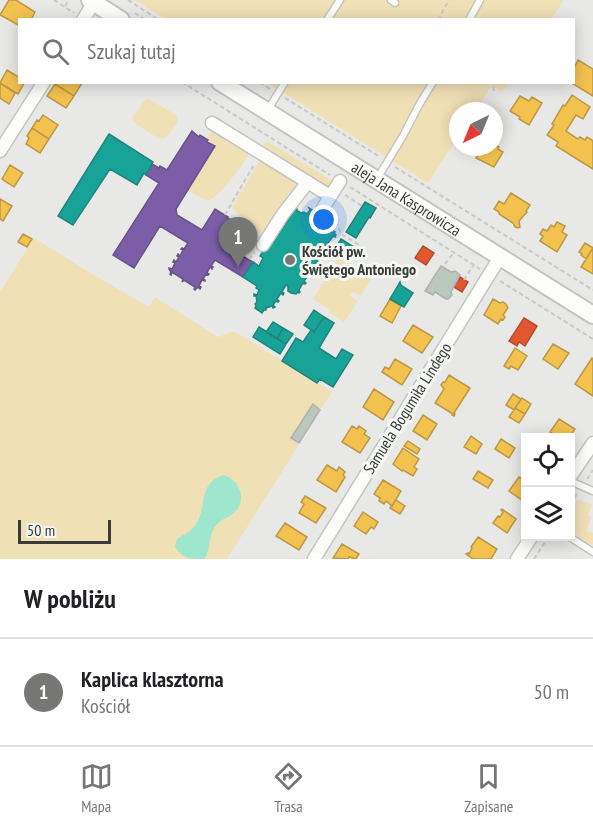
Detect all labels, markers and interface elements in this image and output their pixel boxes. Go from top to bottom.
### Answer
search box [18,18,575,84]
icon: search [39,35,72,68]
text: Szukaj tutaj [87,37,176,65]
north arrow [449,102,503,156]
street label: aleja Jana Kasprowicza [348,157,465,240]
your location [309,205,338,234]
pin: 1 [218,218,258,267]
place label: Kościół pw. Świętego Antoniego [302,241,416,279]
marker: Kościół pw. Świętego Antoniego [283,253,297,267]
street label: Samuela Bogumiła Lindego [359,339,455,477]
map controls [521,433,575,541]
button: locate [521,433,575,487]
button: layers [521,487,575,541]
scale bar [18,517,111,544]
text: 50 m [27,520,55,540]
text: W pobliżu [24,582,116,615]
text: Kaplica klasztorna [81,665,224,693]
text: 1 [39,679,48,705]
text: 50 m [534,679,569,705]
text: Kościół [81,693,130,719]
tab: Mapa [80,760,113,816]
tab: Trasa [272,760,305,816]
tab: Zapisane [464,760,513,816]

